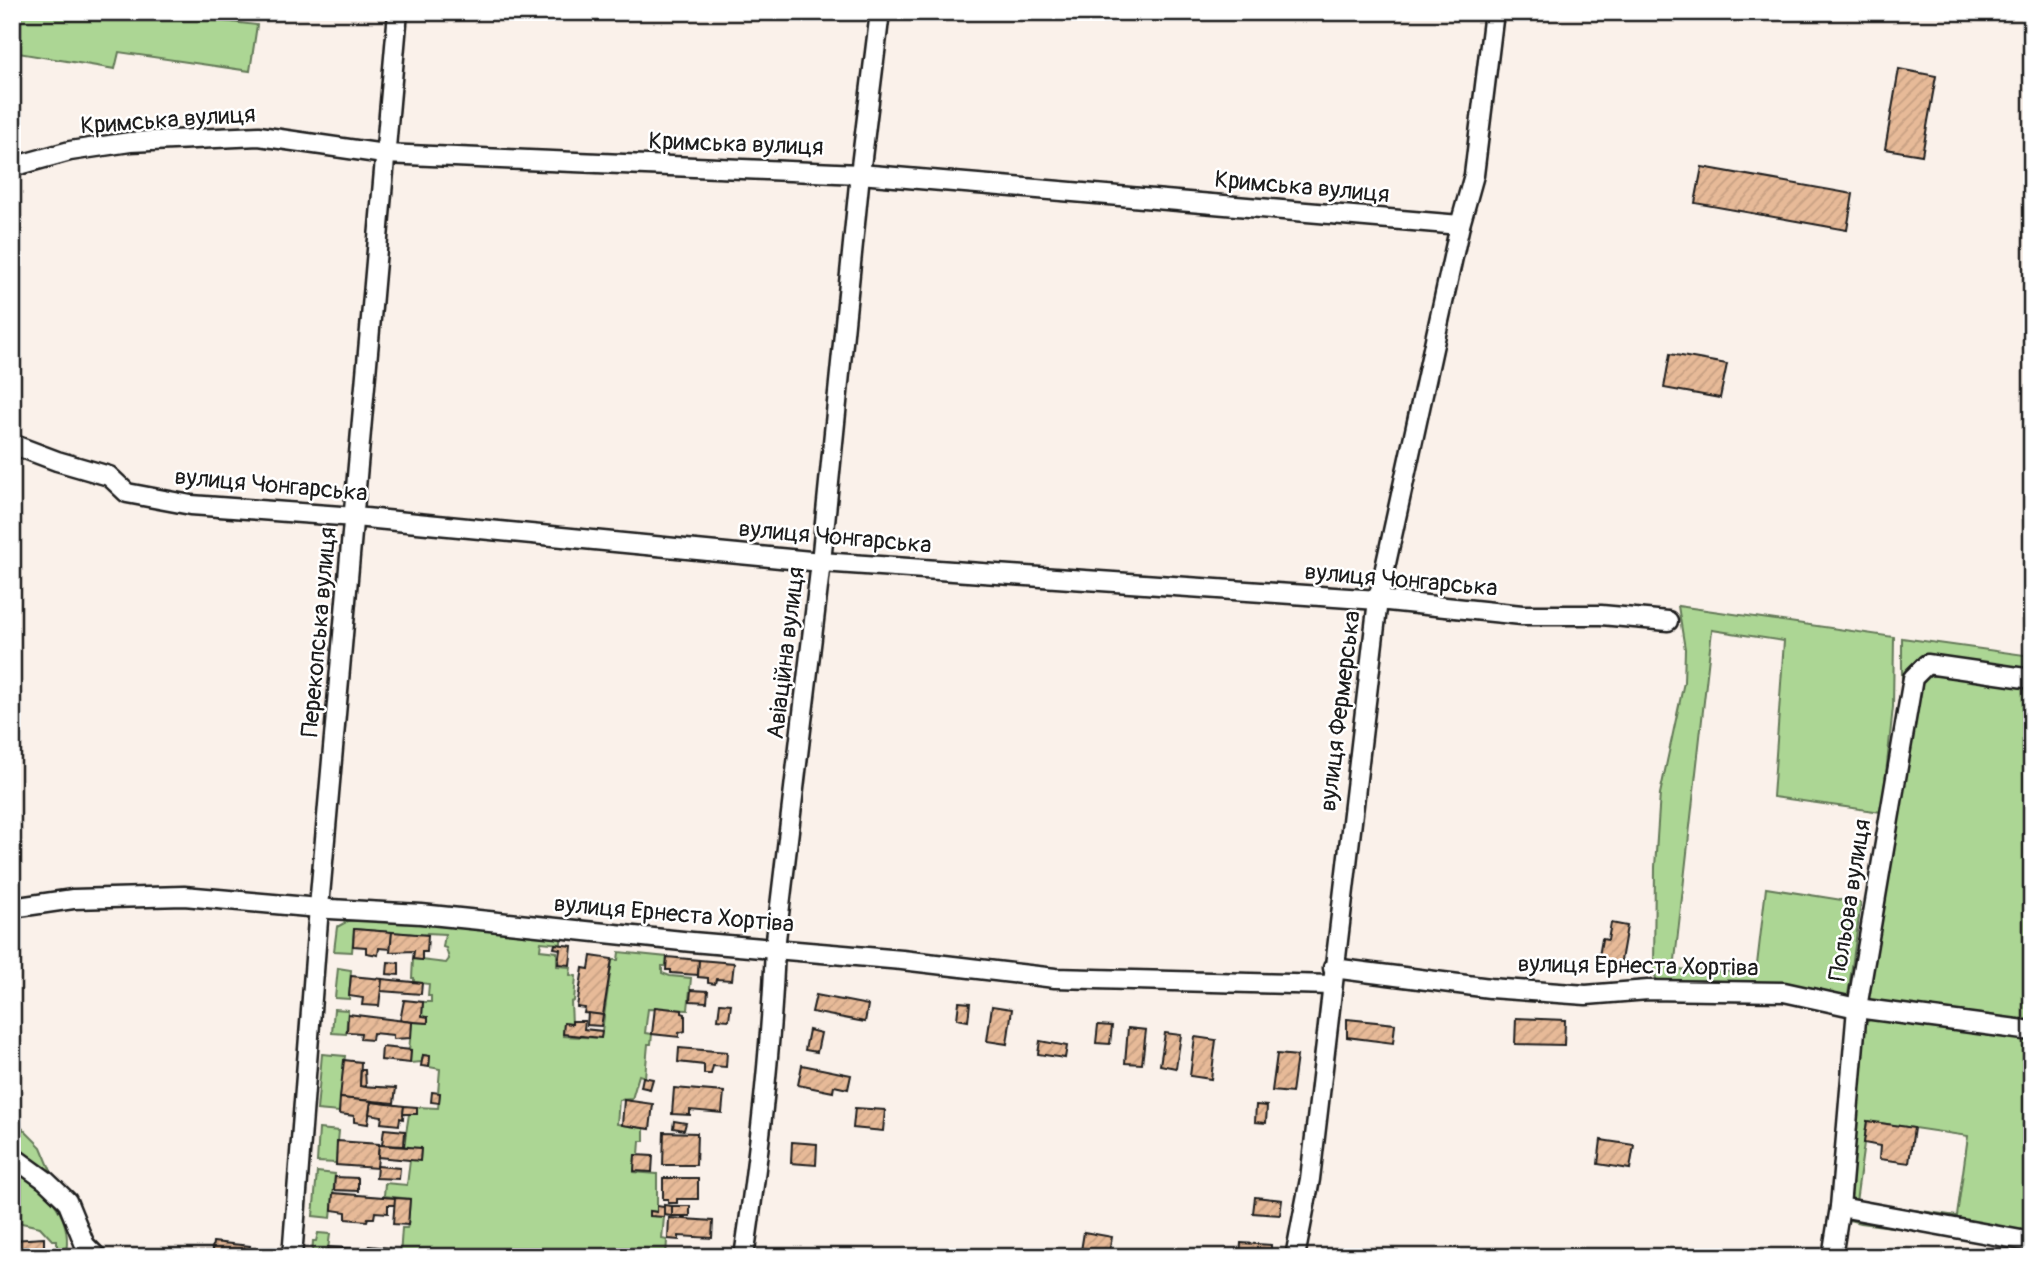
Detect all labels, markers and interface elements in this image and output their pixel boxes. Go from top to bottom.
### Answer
street label: Кримська вулиця [80,99,256,141]
street label: Кримська вулиця [648,126,824,162]
street label: Кримська вулиця [1213,165,1391,209]
street label: вулиця Чонгарська [173,462,369,508]
street label: вулиця Чонгарська [737,514,933,560]
street label: Перекопська вулиця [295,526,343,738]
street label: вулиця Чонгарська [1303,557,1499,603]
street label: Авіаційна вулиця [761,565,811,741]
street label: вулиця Фермерська [1313,609,1367,813]
street label: Польова вулиця [1823,817,1877,983]
street label: вулиця Ернеста Хортіва [553,889,795,939]
street label: вулиця Ернеста Хортіва [1517,949,1759,983]

